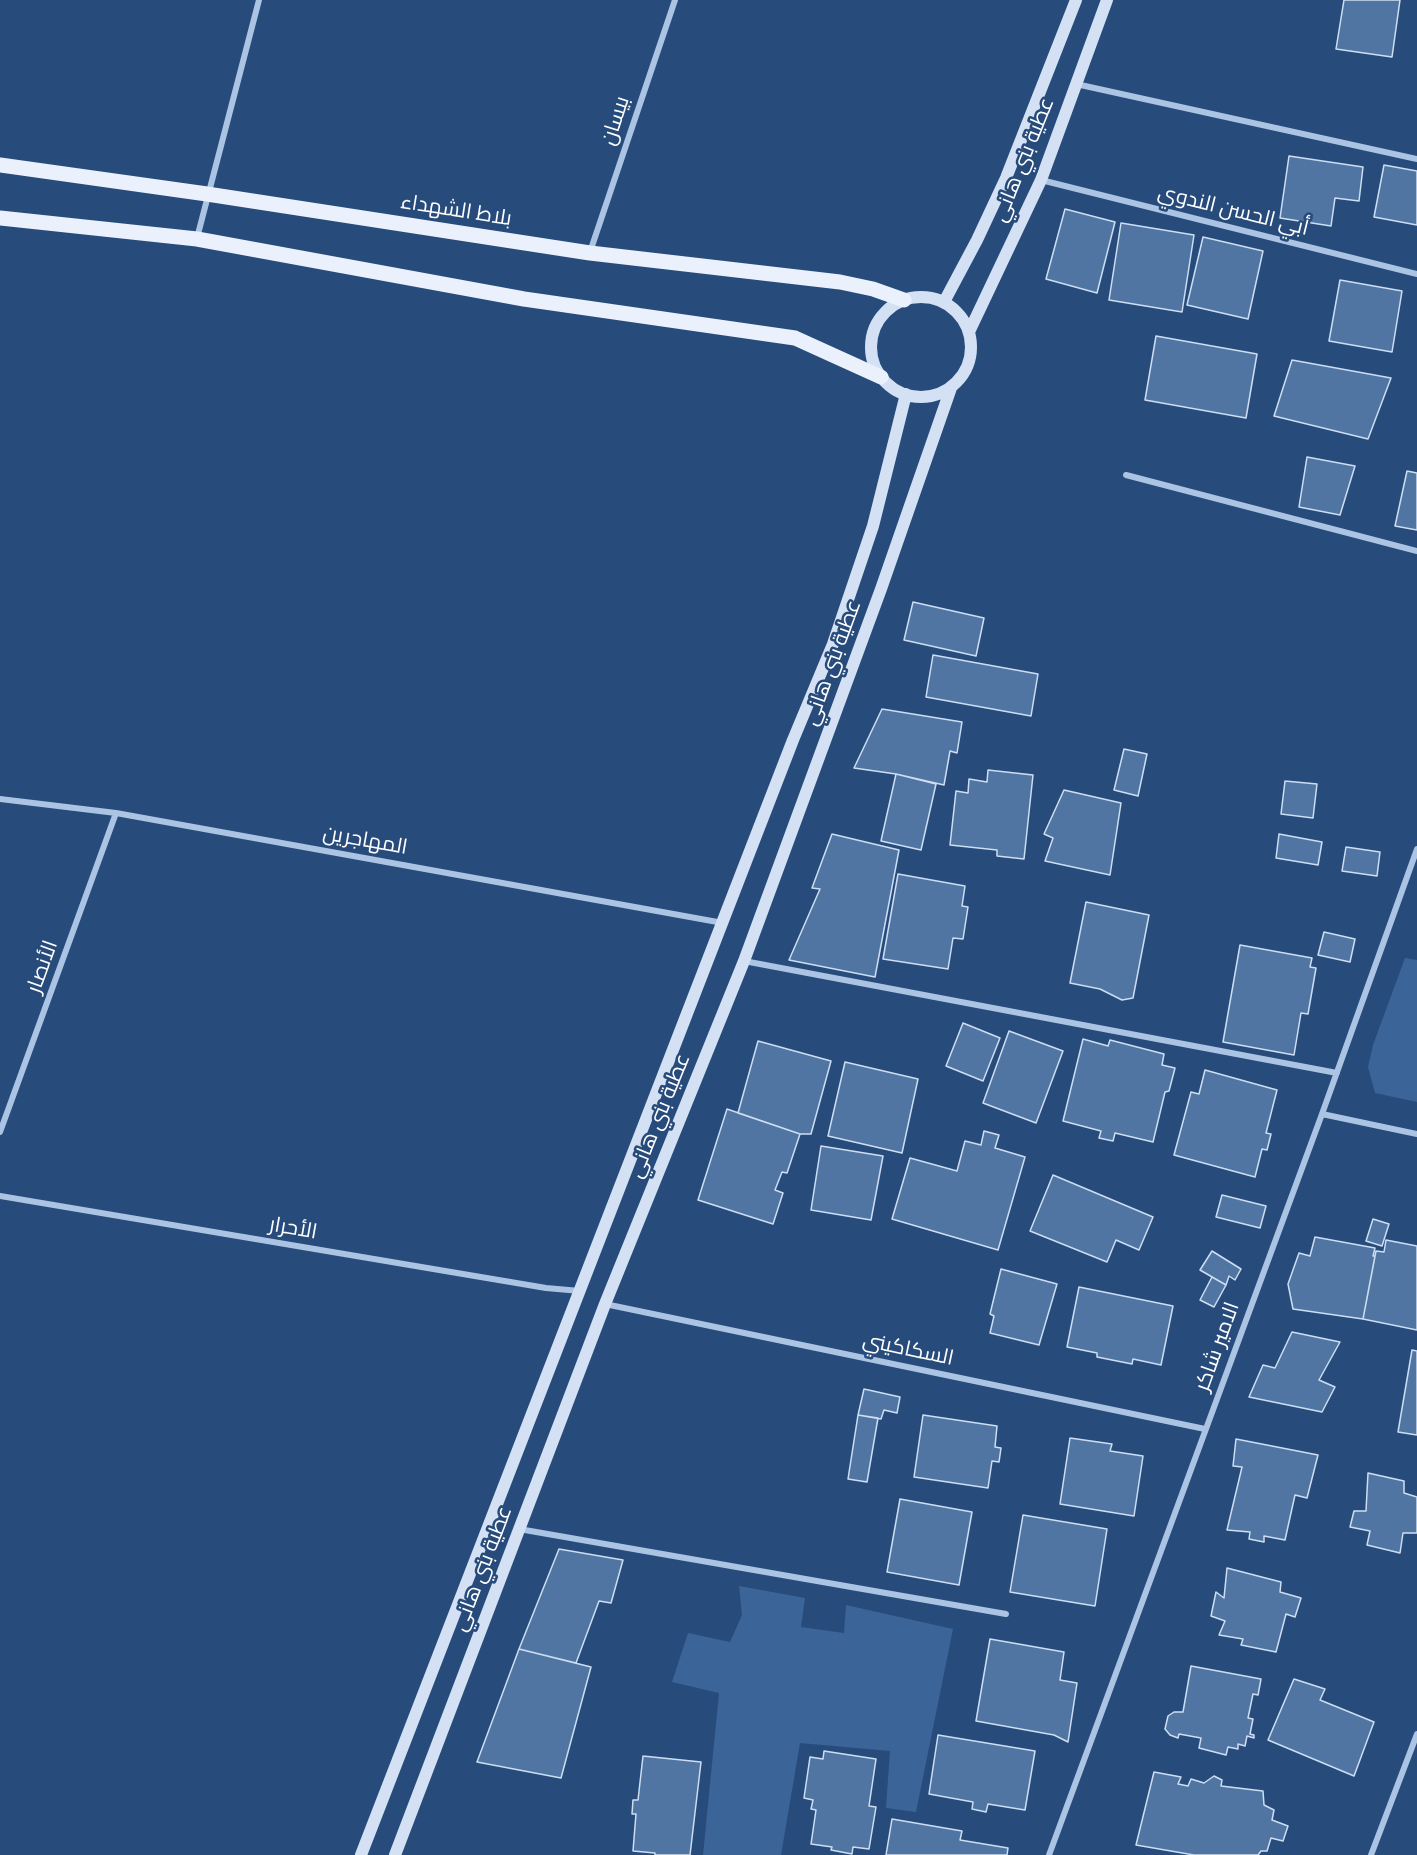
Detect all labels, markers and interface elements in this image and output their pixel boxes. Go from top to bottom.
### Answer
street label: بيسان [596,93,636,149]
street label: عطية بني هاني [988,94,1060,226]
street label: أبي الحسن الندوي [1155,180,1311,242]
street label: بلاط الشهداء [399,190,513,232]
street label: عطية بني هاني [799,597,867,729]
street label: المهاجرين [321,821,409,861]
street label: الأنصار [22,937,64,997]
street label: عطية بني هاني [624,1050,696,1182]
street label: الأحرار [267,1212,319,1246]
street label: الامير شاكر [1190,1299,1246,1395]
street label: السكاكيني [860,1328,956,1372]
street label: عطية بني هاني [448,1503,518,1635]

